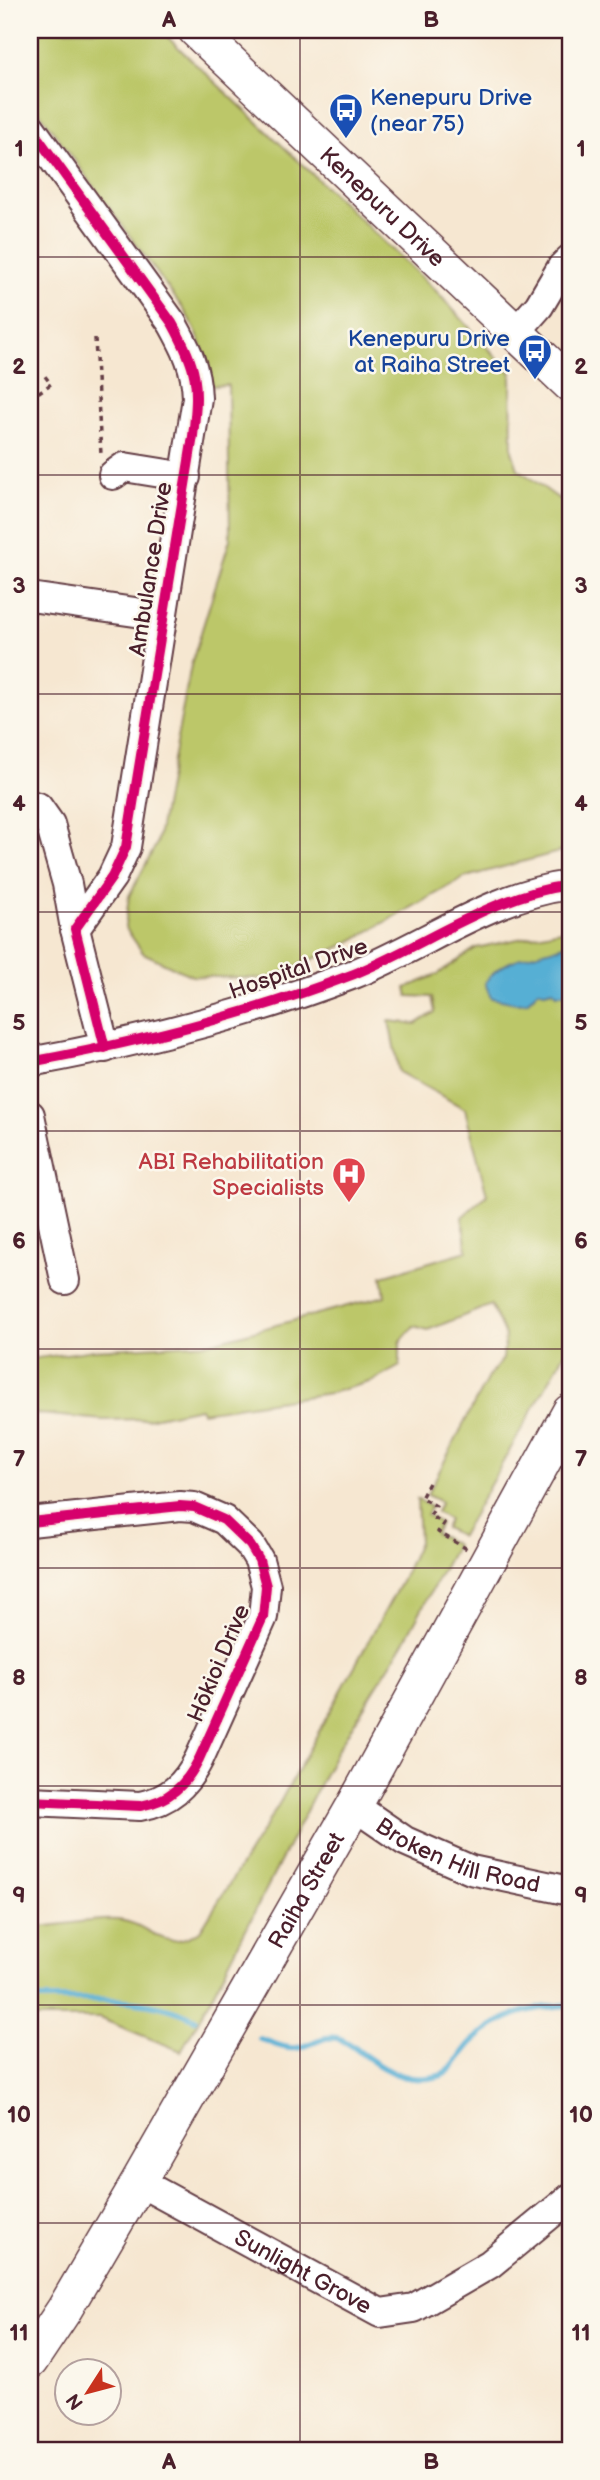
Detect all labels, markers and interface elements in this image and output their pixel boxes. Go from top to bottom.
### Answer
text: A [161,6,177,34]
text: B [423,6,439,34]
place label: Kenepuru Drive (near 75) [370,84,532,138]
bus stop icon: Kenepuru Drive (near 75) [327,91,365,140]
text: 1 [14,135,24,163]
text: 1 [576,135,586,163]
street label: Kenepuru Drive [313,141,451,273]
place label: Kenepuru Drive at Raiha Street [348,325,510,379]
bus stop icon: Kenepuru Drive at Raiha Street [516,332,554,381]
text: 2 [12,353,26,381]
text: 2 [574,353,588,381]
street label: Ambulance Drive [123,480,179,658]
text: 3 [12,572,26,600]
text: 3 [574,572,588,600]
text: 4 [12,790,26,818]
text: 4 [574,790,588,818]
street label: Hospital Drive [225,932,371,1006]
text: 5 [12,1009,26,1037]
text: 5 [574,1009,588,1037]
place label: ABI Rehabilitation Specialists [138,1148,324,1202]
hospital icon: ABI Rehabilitation Specialists [330,1155,368,1204]
text: 6 [12,1227,26,1255]
text: 6 [574,1227,588,1255]
text: 7 [13,1445,26,1473]
text: 7 [575,1445,588,1473]
street label: Hōkioi Drive [182,1600,256,1727]
text: 8 [12,1664,26,1692]
text: 8 [574,1664,588,1692]
street label: Broken Hill Road [370,1812,543,1899]
street label: Raiha Street [263,1827,351,1954]
text: 9 [12,1882,26,1910]
text: 9 [574,1882,588,1910]
text: 10 [7,2101,31,2129]
text: 10 [569,2101,593,2129]
street label: Sunlight Grove [229,2224,376,2321]
text: 11 [9,2319,29,2347]
text: 11 [571,2319,591,2347]
north arrow [52,2358,122,2428]
text: N [62,2389,89,2414]
text: A [161,2448,177,2476]
text: B [423,2448,439,2476]

